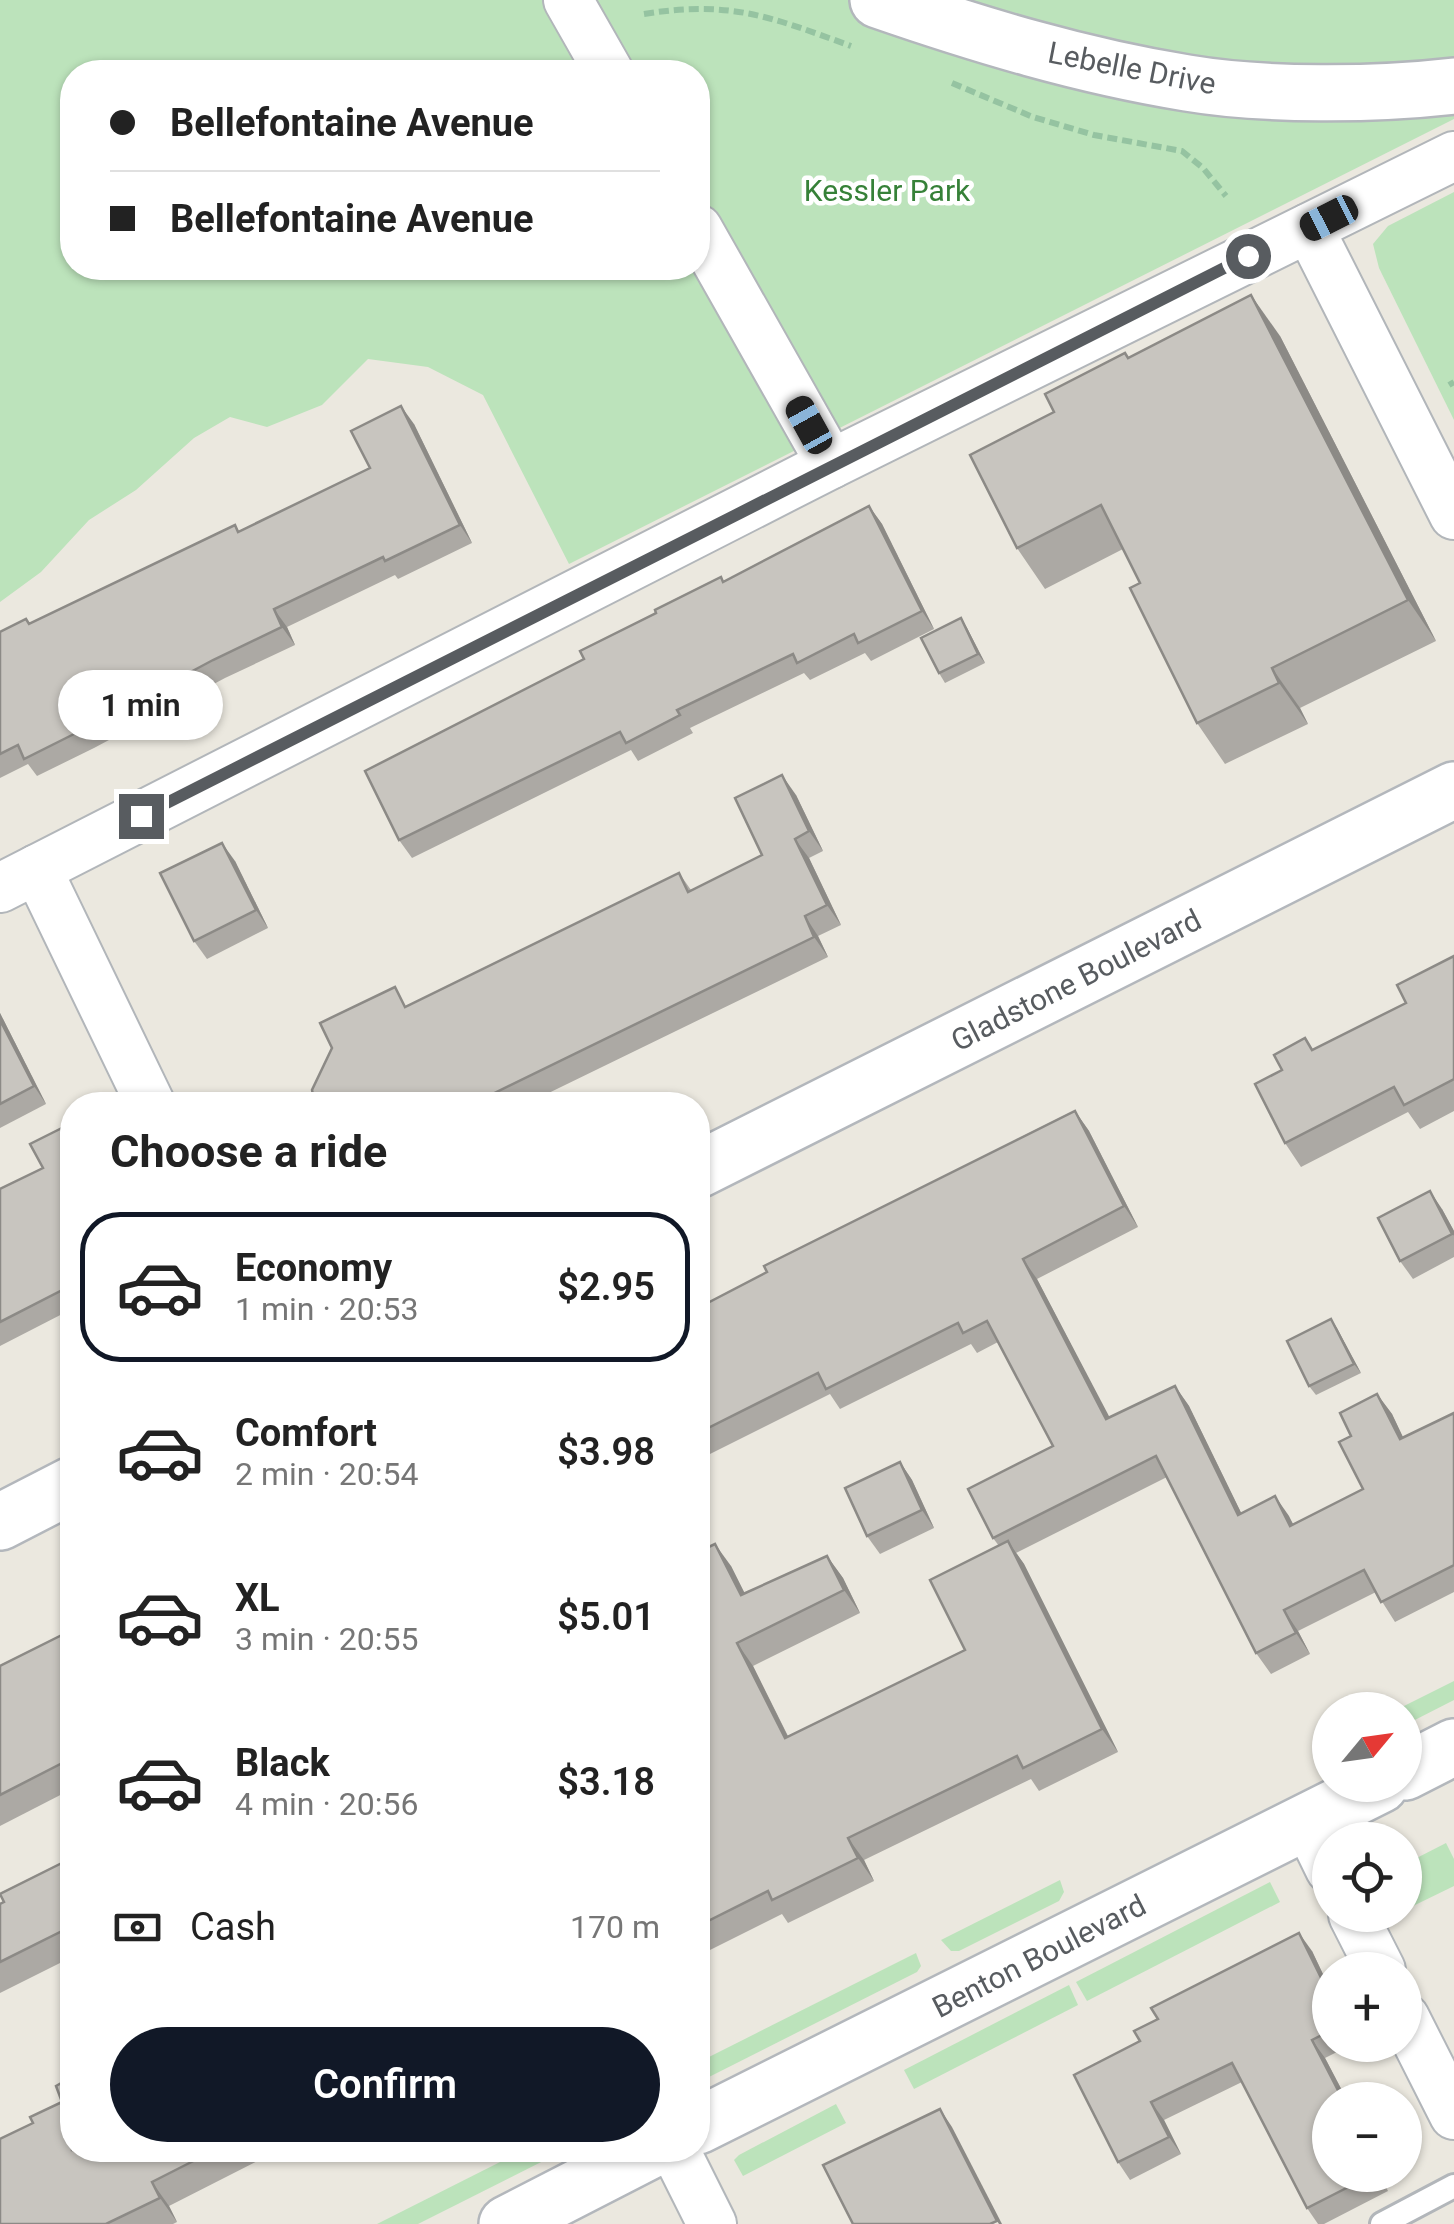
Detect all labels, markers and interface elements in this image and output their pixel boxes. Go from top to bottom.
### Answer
street label: Lebelle Drive [1045,35,1219,101]
text: Bellefontaine Avenue [170,101,534,145]
park label: Kessler Park [804,173,971,208]
car [1295,191,1363,245]
text: Bellefontaine Avenue [170,197,534,241]
route start [1226,234,1271,279]
car [781,391,837,459]
callout: 1 min [58,671,224,741]
text: 1 min [100,686,181,724]
route end [119,794,164,839]
street label: Gladstone Boulevard [945,902,1207,1058]
text: Choose a ride [110,1125,387,1178]
icon: car [115,1242,205,1332]
text: Economy [235,1246,392,1290]
text: $2.95 [557,1265,655,1309]
text: 1 min · 20:53 [235,1290,418,1328]
icon: car [115,1407,205,1497]
text: Comfort [235,1411,377,1455]
text: $3.98 [557,1430,655,1474]
text: 2 min · 20:54 [235,1455,418,1493]
icon: car [115,1572,205,1662]
text: XL [235,1576,280,1620]
text: $5.01 [557,1595,655,1639]
text: 3 min · 20:55 [235,1620,418,1658]
north arrow [1312,1692,1422,1802]
map controls [1312,1692,1422,2192]
icon: car [115,1737,205,1827]
text: Black [235,1741,330,1785]
text: $3.18 [557,1760,655,1804]
text: 4 min · 20:56 [235,1785,418,1823]
button: locate [1312,1822,1422,1932]
street label: Benton Boulevard [927,1887,1151,2025]
icon: cash [110,1900,165,1955]
text: Cash [190,1905,276,1949]
text: 170 m [570,1908,660,1946]
button: + [1312,1952,1422,2062]
button: Confirm [110,2027,660,2142]
button: − [1312,2082,1422,2192]

